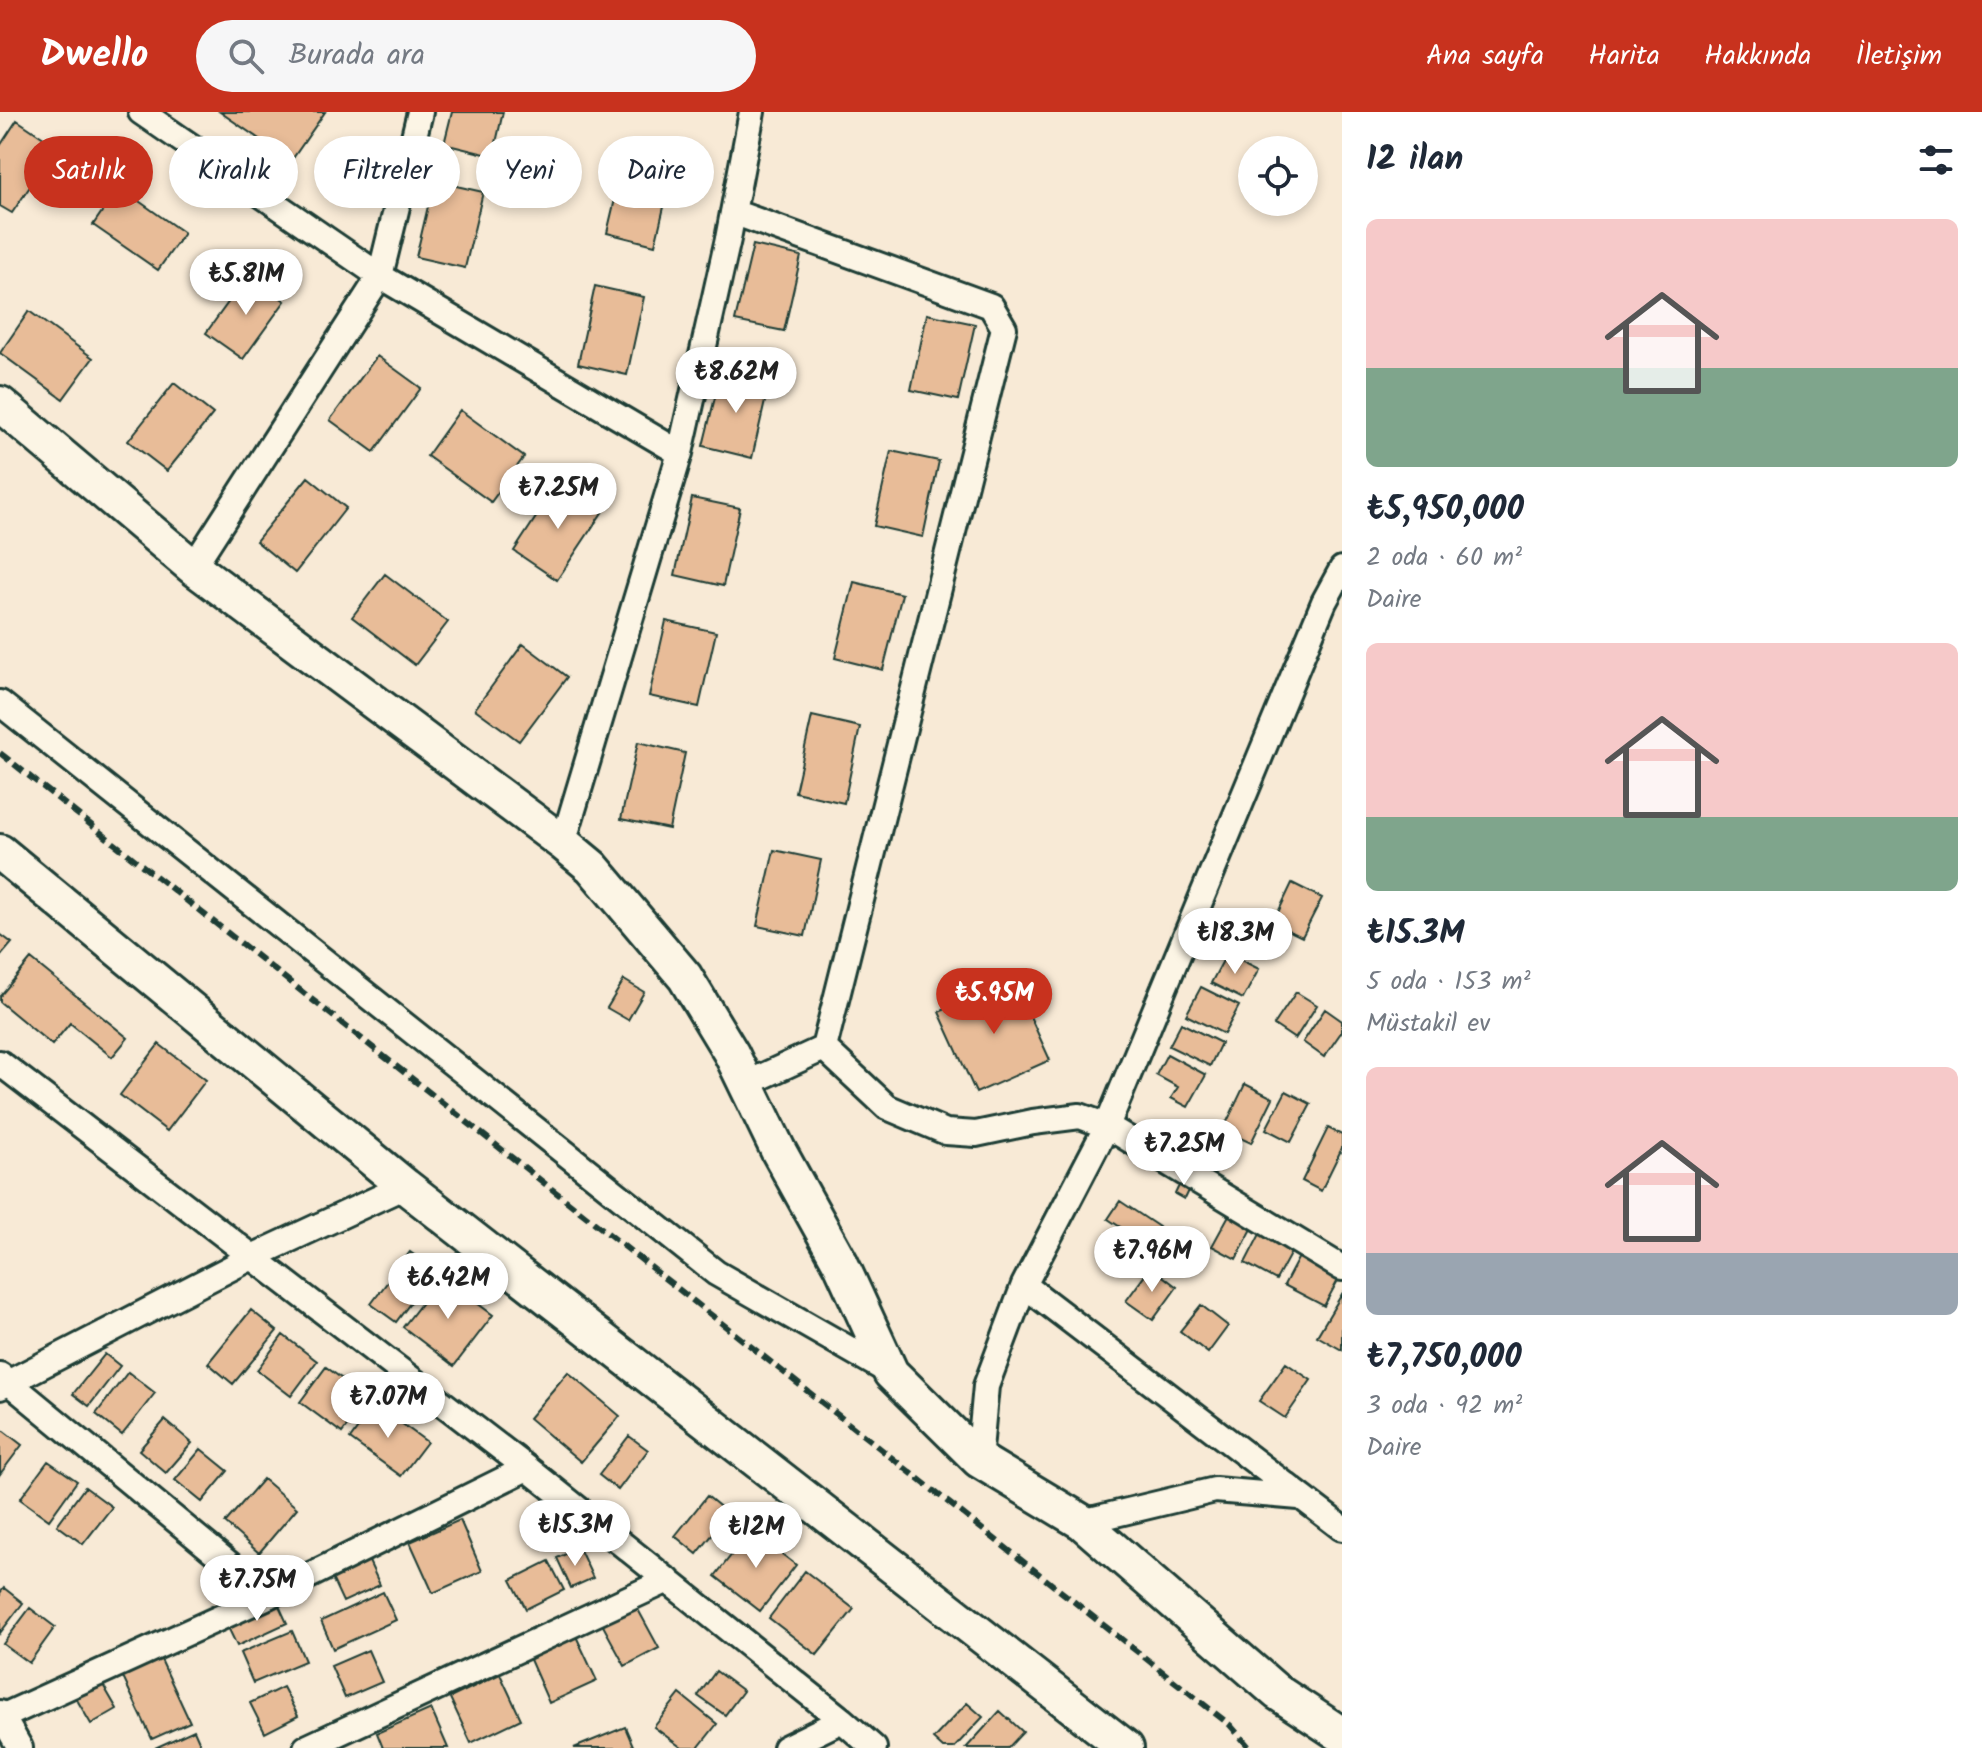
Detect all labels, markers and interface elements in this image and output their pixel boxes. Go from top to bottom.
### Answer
search box [196,20,756,92]
text: Dwello [40,26,148,86]
text: Burada ara [288,32,425,80]
icon: search [224,34,268,78]
text: Ana sayfa [1426,34,1544,79]
text: Harita [1588,34,1660,79]
text: Hakkında [1704,34,1811,79]
text: İletişim [1855,34,1942,79]
text: 12 ilan [1366,133,1463,187]
chip: Satılık [24,136,153,208]
chip: Kiralık [169,136,298,208]
chip: Filtreler [314,136,460,208]
chip: Yeni [476,136,582,208]
chip: Daire [598,136,714,208]
map controls [1238,136,1318,216]
button: locate [1238,136,1318,216]
icon: filters [1914,138,1958,182]
pin: ₺5.81M [181,249,311,317]
text: ₺5.81M [208,254,284,296]
icon: home [1590,271,1734,415]
pin: ₺8.62M [671,347,801,415]
text: ₺8.62M [694,352,778,394]
pin: ₺7.25M [493,463,623,531]
text: ₺7.25M [518,468,598,510]
text: ₺5,950,000 [1366,483,1524,537]
text: 2 oda · 60 m² [1366,537,1522,579]
text: Daire [1366,579,1421,621]
icon: home [1590,695,1734,839]
text: ₺15.3M [1366,907,1465,961]
pin: ₺18.3M [1170,908,1300,976]
text: ₺18.3M [1196,913,1274,955]
text: 5 oda · 153 m² [1366,961,1530,1003]
pin: ₺5.95M [929,968,1059,1036]
text: ₺5.95M [954,973,1034,1015]
text: Müstakil ev [1366,1003,1490,1045]
pin: ₺7.25M [1119,1119,1249,1187]
icon: home [1590,1119,1734,1263]
text: ₺7.25M [1144,1124,1224,1166]
pin: ₺7.96M [1087,1226,1217,1294]
text: ₺7.96M [1112,1231,1192,1273]
pin: ₺6.42M [383,1253,513,1321]
text: ₺6.42M [406,1258,490,1300]
text: ₺7,750,000 [1366,1331,1522,1385]
pin: ₺7.07M [323,1372,453,1440]
text: ₺7.07M [349,1377,427,1419]
text: 3 oda · 92 m² [1366,1385,1522,1427]
text: Daire [1366,1427,1421,1469]
pin: ₺15.3M [510,1500,640,1568]
pin: ₺12M [709,1502,803,1570]
text: ₺15.3M [537,1505,613,1547]
text: ₺12M [727,1507,785,1549]
pin: ₺7.75M [192,1555,322,1623]
text: ₺7.75M [218,1560,296,1602]

